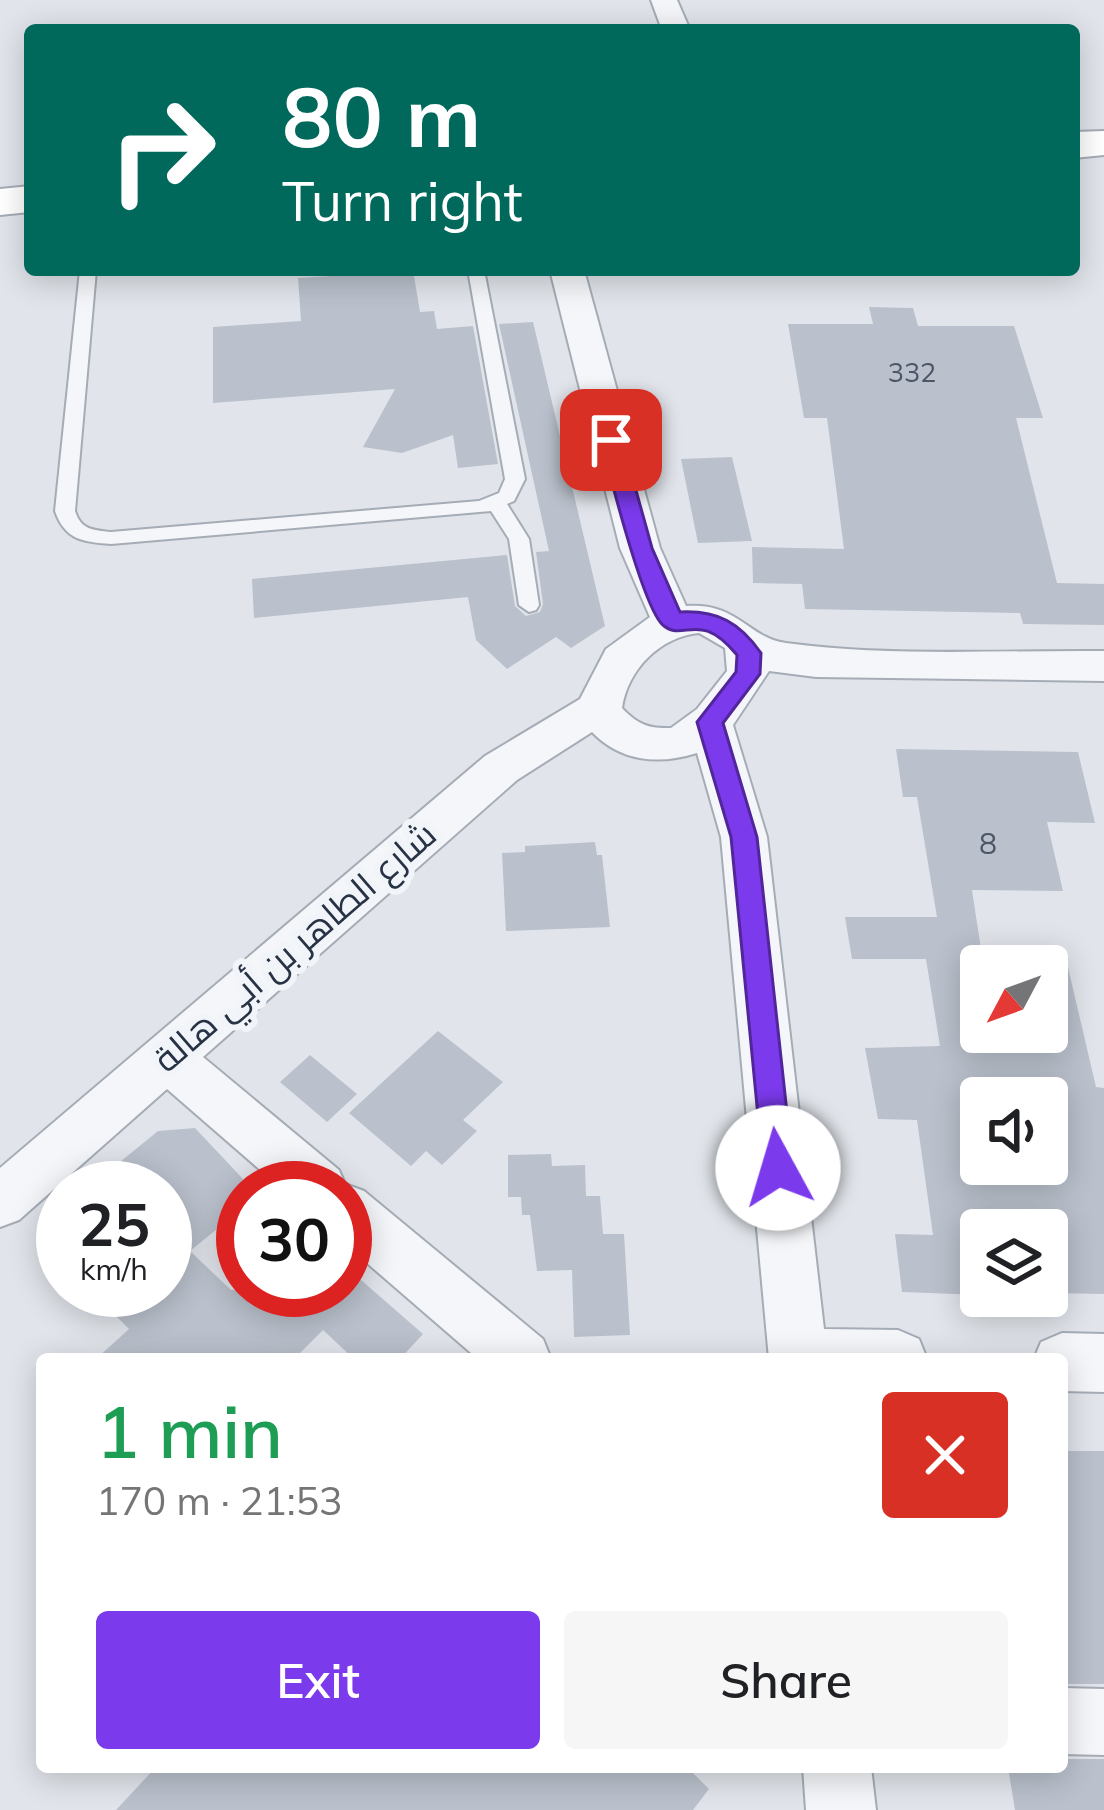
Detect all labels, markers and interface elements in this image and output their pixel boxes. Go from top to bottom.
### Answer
text: 80 m [282,63,481,168]
icon: right [84,72,240,228]
text: Turn right [282,167,523,235]
house number: 332 [888,355,936,389]
pin [560,389,662,491]
icon: arrive [578,407,644,473]
street label: شارع الطاهر بن أبي هالة [143,811,449,1086]
house number: 8 [979,824,997,862]
north arrow [960,945,1068,1053]
map controls [960,945,1068,1317]
button: sound [960,1077,1068,1185]
position arrow [715,1105,841,1231]
speed limit sign: 30 [216,1161,372,1317]
text: 25 [78,1186,150,1261]
button: layers [960,1209,1068,1317]
text: km/h [80,1250,148,1288]
text: 1 min [96,1386,283,1476]
button: close [882,1392,1008,1518]
text: 170 m · 21:53 [96,1476,342,1525]
button: Exit [96,1611,540,1749]
button: Share [564,1611,1008,1749]

